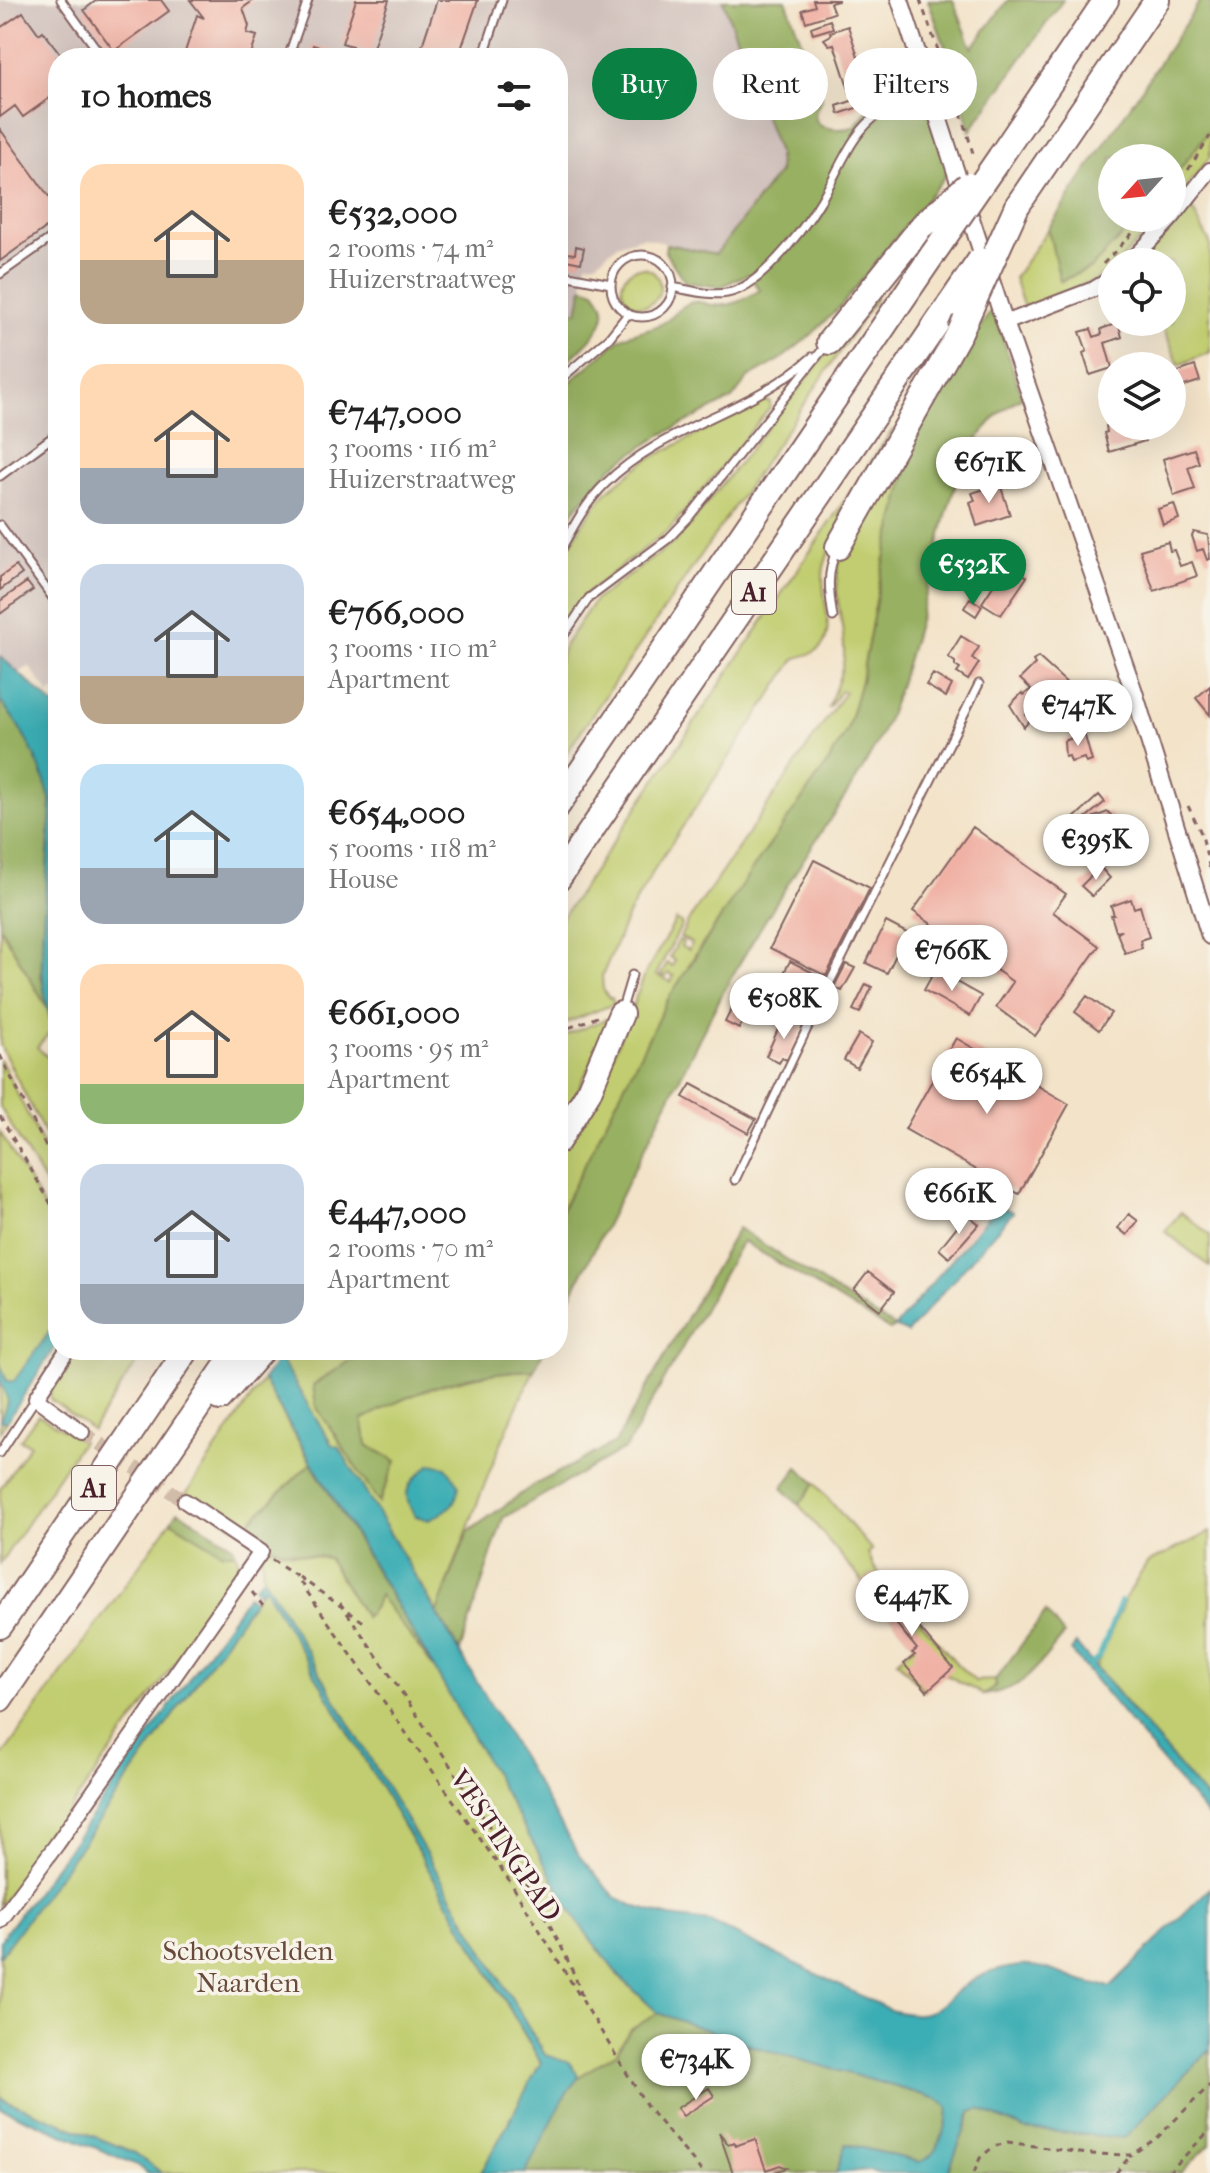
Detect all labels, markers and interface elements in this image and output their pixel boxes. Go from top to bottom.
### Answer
chip: Buy [592,48,697,120]
chip: Rent [713,48,828,120]
chip: Filters [844,48,977,120]
icon: filters [492,74,536,118]
text: 10 homes [80,76,211,116]
north arrow [1098,144,1186,232]
map controls [1098,144,1186,440]
text: €532,000 [328,193,458,233]
icon: home [144,196,240,292]
text: 2 rooms · 74 m² [328,233,493,264]
button: locate [1098,248,1186,336]
text: Huizerstraatweg [328,264,515,295]
button: layers [1098,352,1186,440]
text: €747,000 [328,393,462,433]
icon: home [144,396,240,492]
text: 3 rooms · 116 m² [328,433,496,464]
pin: €671K [933,437,1045,505]
text: €671K [954,447,1024,478]
text: Huizerstraatweg [328,464,515,495]
pin: €532K [917,539,1029,607]
text: €532K [938,549,1008,580]
road number: A1 [732,570,776,614]
text: €766,000 [328,593,465,633]
icon: home [144,596,240,692]
text: 3 rooms · 110 m² [328,633,496,664]
text: Apartment [328,664,450,695]
pin: €747K [1022,680,1134,748]
text: €747K [1041,690,1115,721]
text: €654,000 [328,793,466,833]
icon: home [144,796,240,892]
pin: €395K [1040,814,1152,882]
text: €395K [1061,824,1131,855]
text: 5 rooms · 118 m² [328,833,496,864]
text: House [328,864,398,895]
pin: €766K [896,925,1008,993]
text: €766K [914,935,990,966]
pin: €508K [728,973,840,1041]
text: €508K [748,983,820,1014]
text: €661,000 [328,993,460,1033]
icon: home [144,996,240,1092]
text: 3 rooms · 95 m² [328,1033,488,1064]
pin: €654K [931,1048,1043,1116]
text: €654K [949,1058,1025,1089]
text: Apartment [328,1064,450,1095]
pin: €661K [903,1168,1015,1236]
text: €661K [923,1178,995,1209]
text: €447,000 [328,1193,467,1233]
icon: home [144,1196,240,1292]
text: 2 rooms · 70 m² [328,1233,493,1264]
text: Apartment [328,1264,450,1295]
road number: A1 [72,1466,116,1510]
pin: €447K [856,1570,968,1638]
text: €447K [874,1580,951,1611]
street label: VESTINGPAD [442,1762,568,1927]
park label: Schootsvelden Naarden [163,1934,334,1999]
pin: €734K [640,2034,752,2102]
text: €734K [660,2044,732,2075]

